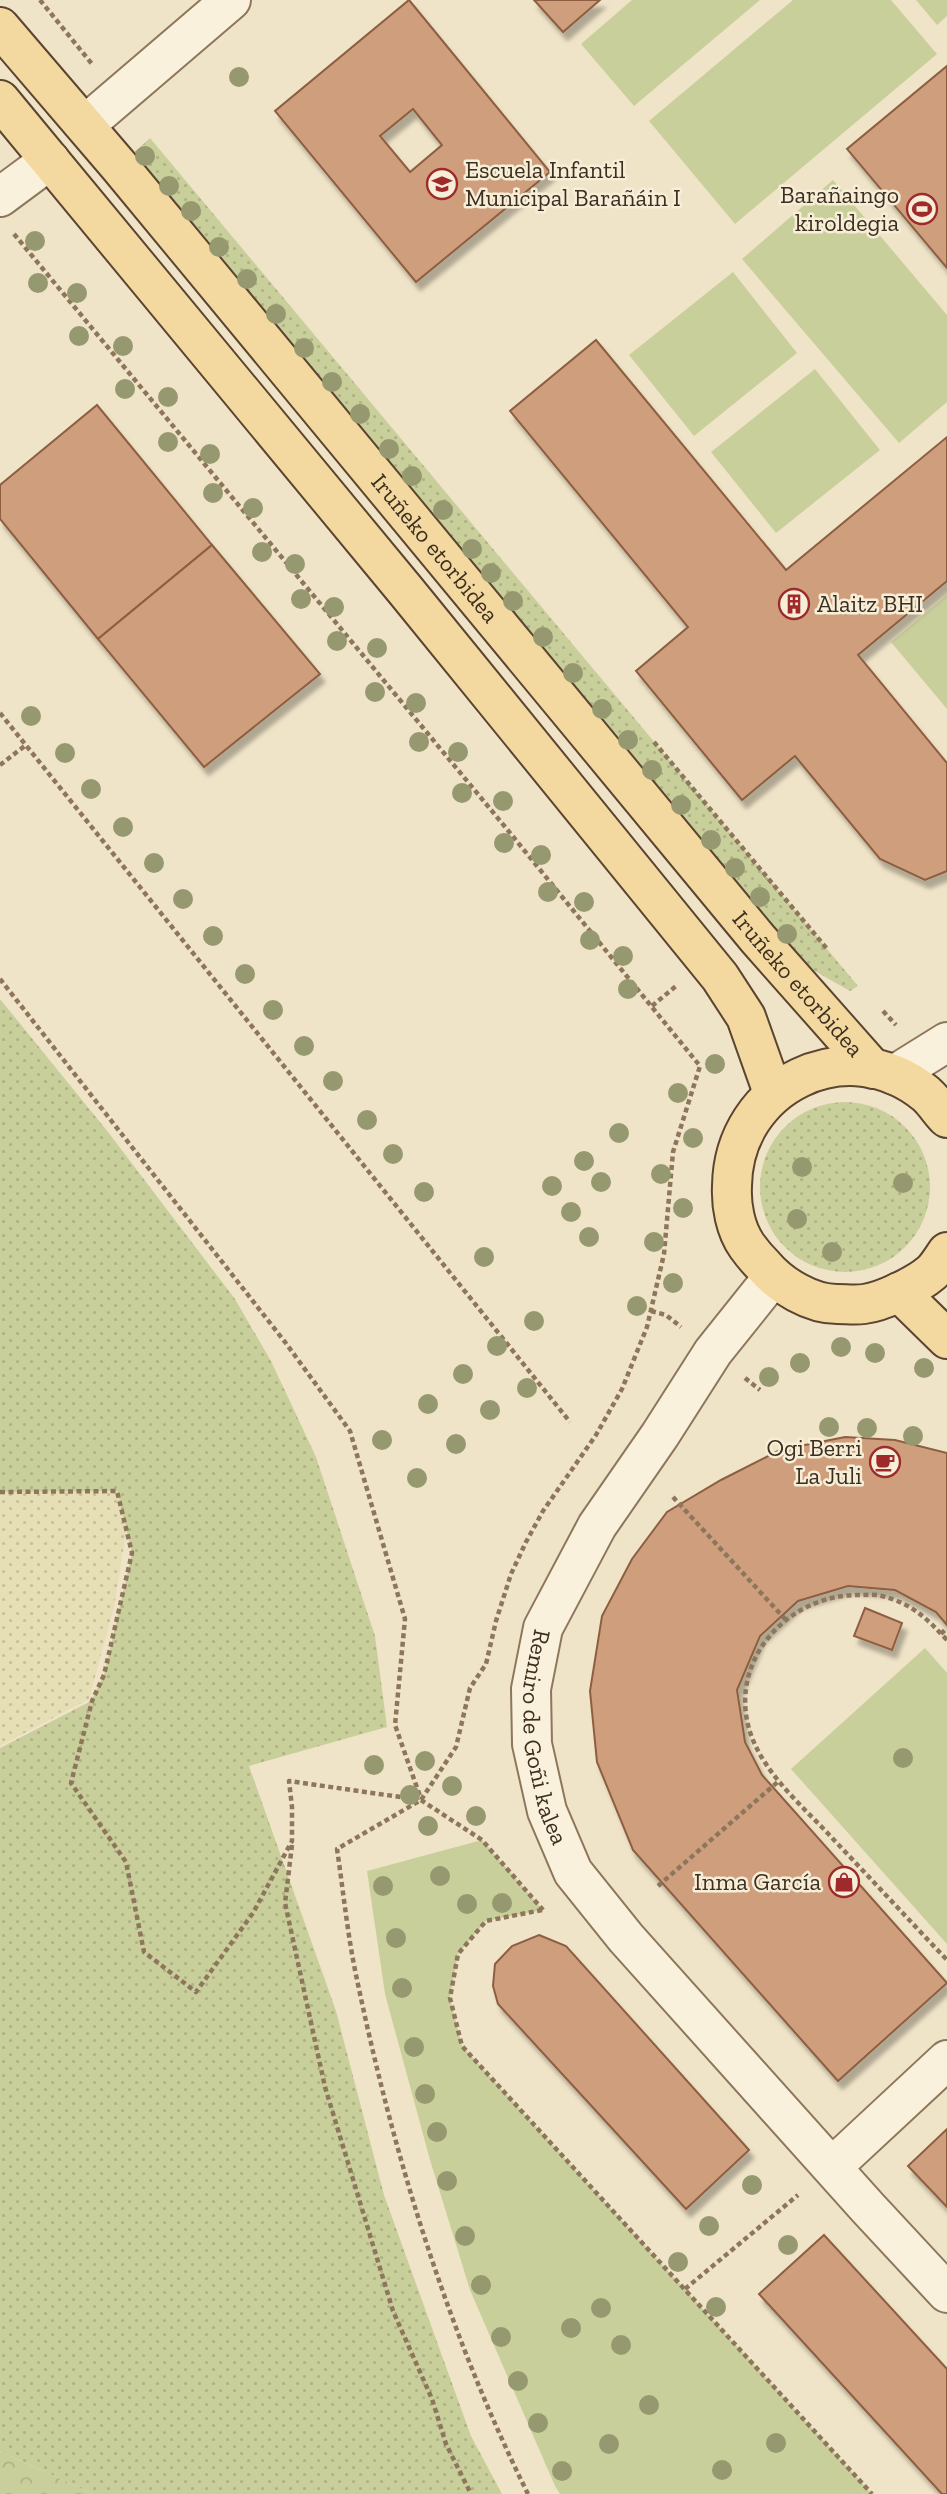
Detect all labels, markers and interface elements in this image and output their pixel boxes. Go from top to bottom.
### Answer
place label: Escuela Infantil Municipal Barañáin I [465,155,681,212]
school or university icon: Escuela Infantil Municipal Barañáin I [425,167,459,201]
place label: Barañaingo kiroldegia [780,180,899,237]
sports icon: Barañaingo kiroldegia [905,192,939,226]
street label: Iruñeko etorbidea [365,468,506,629]
building icon: Alaitz BHI [777,587,811,621]
place label: Alaitz BHI [817,589,923,618]
street label: Iruñeko etorbidea [727,905,870,1063]
place label: Ogi Berri La Juli [767,1433,862,1490]
cafe icon: Ogi Berri La Juli [868,1445,902,1479]
street label: Remiro de Goñi kalea [517,1627,575,1849]
shop icon: Inma García [827,1865,861,1899]
place label: Inma García [694,1867,821,1896]

